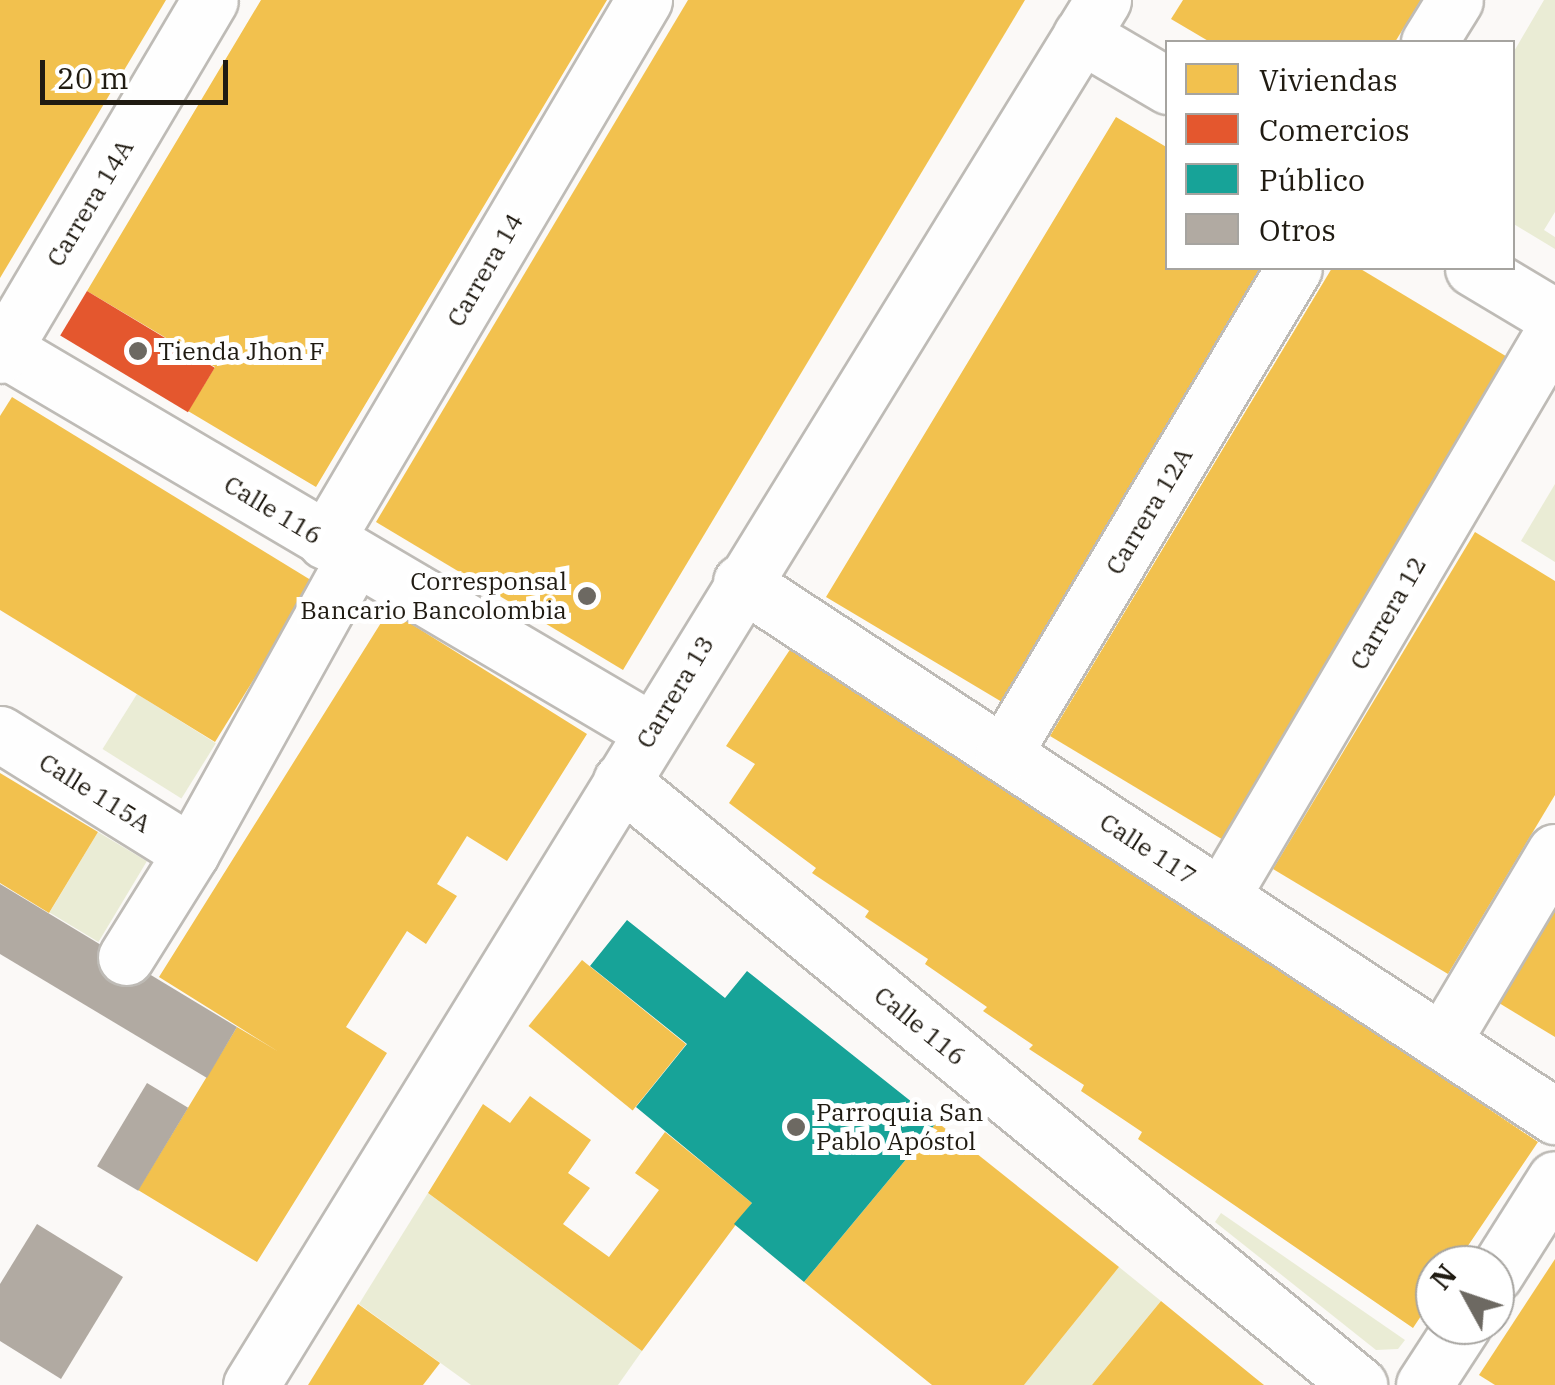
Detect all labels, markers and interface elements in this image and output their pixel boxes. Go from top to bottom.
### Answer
scale bar [45,40,232,102]
legend [1165,40,1515,270]
text: 20 m [57,58,129,97]
text: Viviendas [1259,60,1398,99]
text: Comercios [1259,110,1410,149]
street label: Carrera 14A [40,134,140,272]
text: Público [1259,160,1365,199]
street label: Carrera 14 [441,208,529,332]
text: Otros [1259,210,1336,249]
place label: Tienda Jhon F [158,336,325,366]
marker: Tienda Jhon F [127,340,149,362]
street label: Carrera 12A [1099,442,1199,580]
street label: Calle 116 [219,469,327,551]
street label: Carrera 12 [1344,551,1432,675]
place label: Corresponsal Bancario Bancolombia [300,567,567,626]
marker: Corresponsal Bancario Bancolombia [576,585,598,607]
street label: Carrera 13 [630,630,720,754]
street label: Calle 115A [34,747,156,839]
street label: Calle 117 [1094,807,1202,891]
street label: Calle 116 [868,980,972,1072]
place label: Parroquia San Pablo Apóstol [816,1098,983,1157]
marker: Parroquia San Pablo Apóstol [785,1116,807,1138]
north arrow [1415,1245,1515,1345]
text: N [1422,1256,1464,1297]

